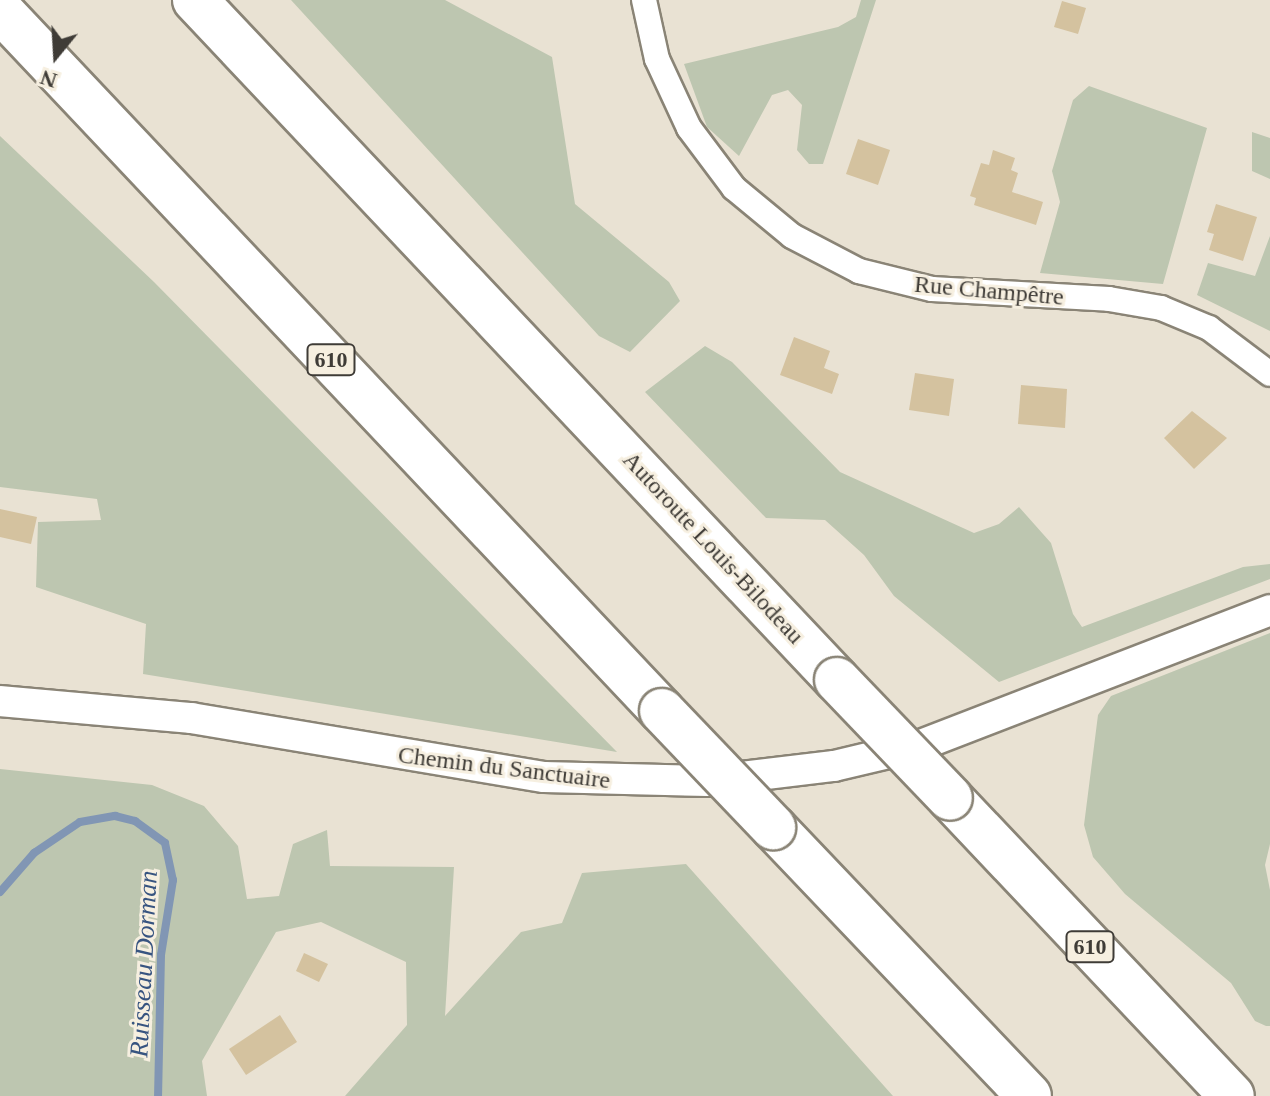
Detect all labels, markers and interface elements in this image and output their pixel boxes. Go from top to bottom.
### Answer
north arrow [16,16,96,96]
text: N [37,65,60,94]
street label: Rue Champêtre [913,270,1065,312]
road number: 610 [305,342,357,378]
street label: Autoroute Louis-Bilodeau [616,446,810,650]
street label: Chemin du Sanctuaire [396,741,612,795]
water label: Ruisseau Dorman [124,870,164,1058]
road number: 610 [1064,929,1116,965]

